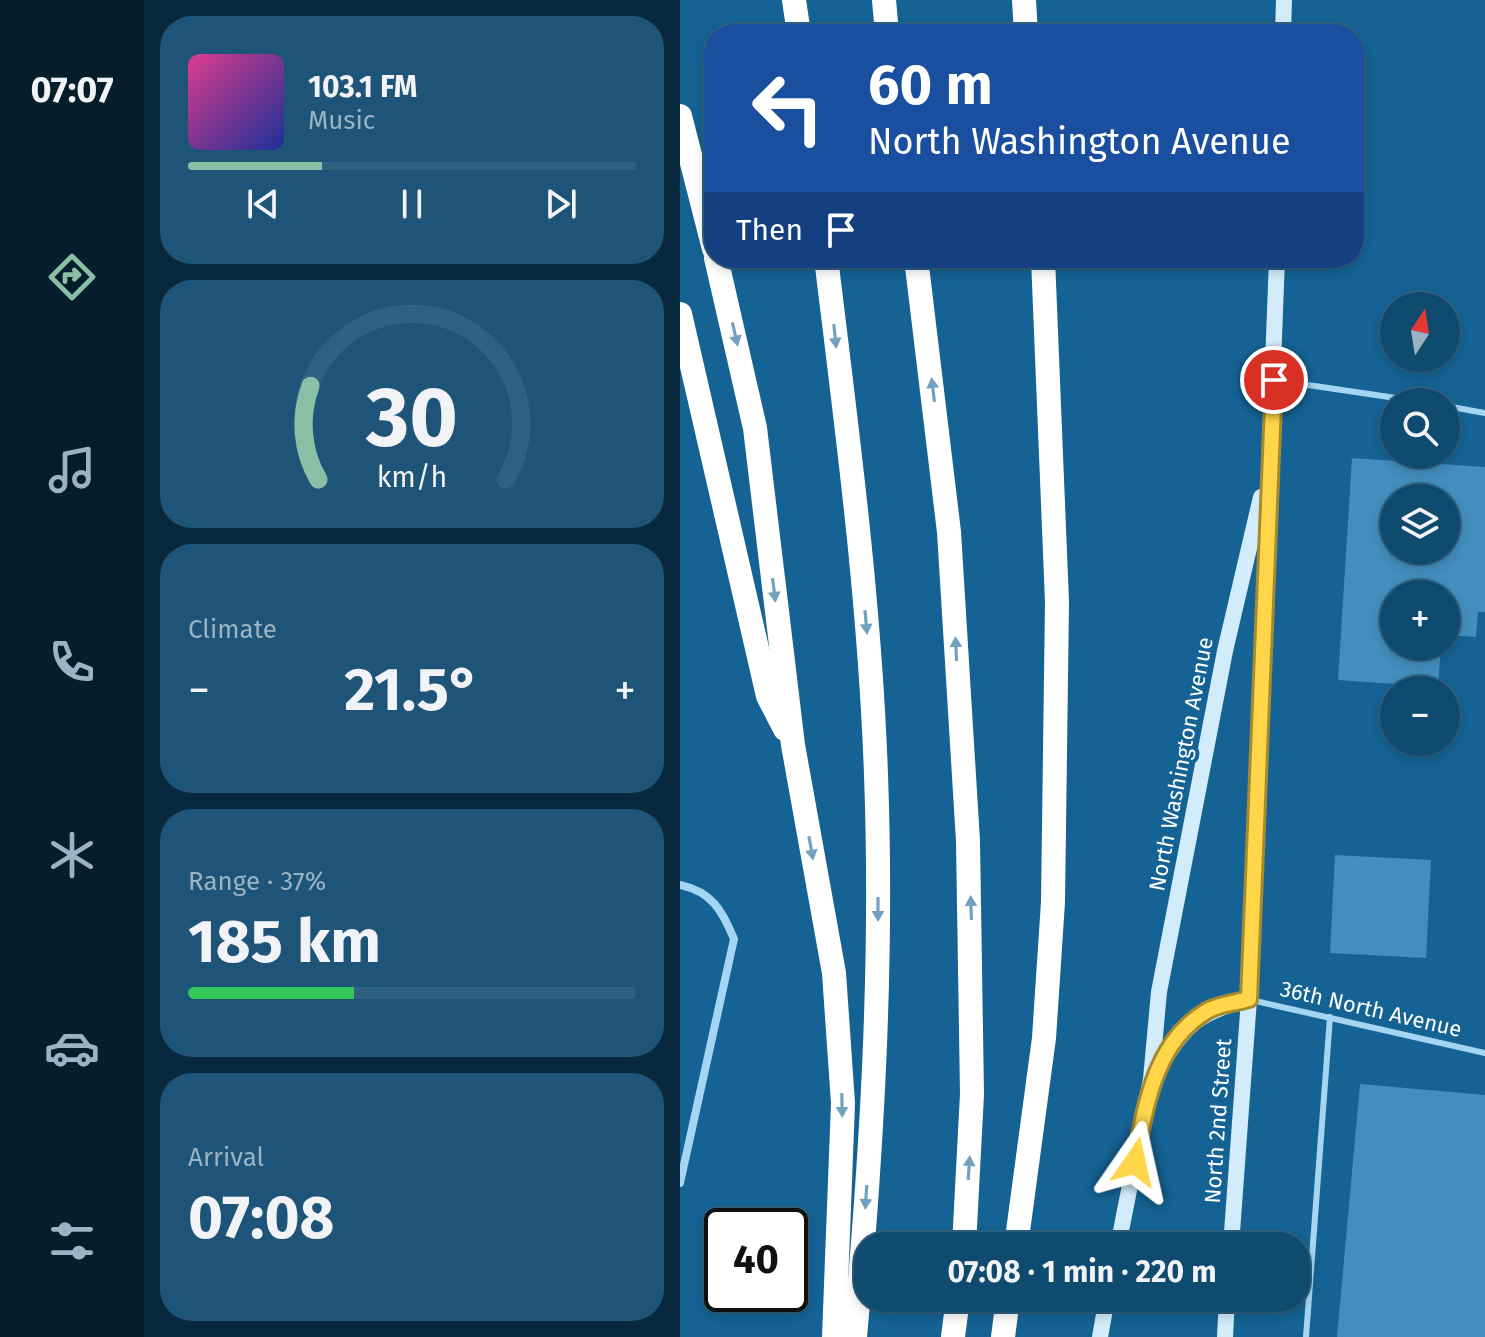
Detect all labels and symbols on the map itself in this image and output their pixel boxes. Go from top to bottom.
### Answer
north arrow [1380,292,1460,372]
one-way arrow [729,321,742,346]
one-way arrow [828,323,841,348]
pin [1240,346,1308,414]
one-way arrow [926,377,939,402]
one-way arrow [768,578,781,603]
one-way arrow [860,610,873,635]
street label: North Washington Avenue [1143,635,1219,893]
one-way arrow [950,636,963,661]
one-way arrow [806,835,818,860]
one-way arrow [964,895,977,920]
one-way arrow [872,897,884,922]
street label: 36th North Avenue [1278,975,1464,1043]
street label: North 2nd Street [1199,1037,1237,1204]
one-way arrow [836,1093,848,1118]
position arrow [1093,1120,1177,1204]
one-way arrow [963,1155,976,1180]
one-way arrow [859,1185,872,1210]
speed limit sign: 40 [704,1208,808,1312]

